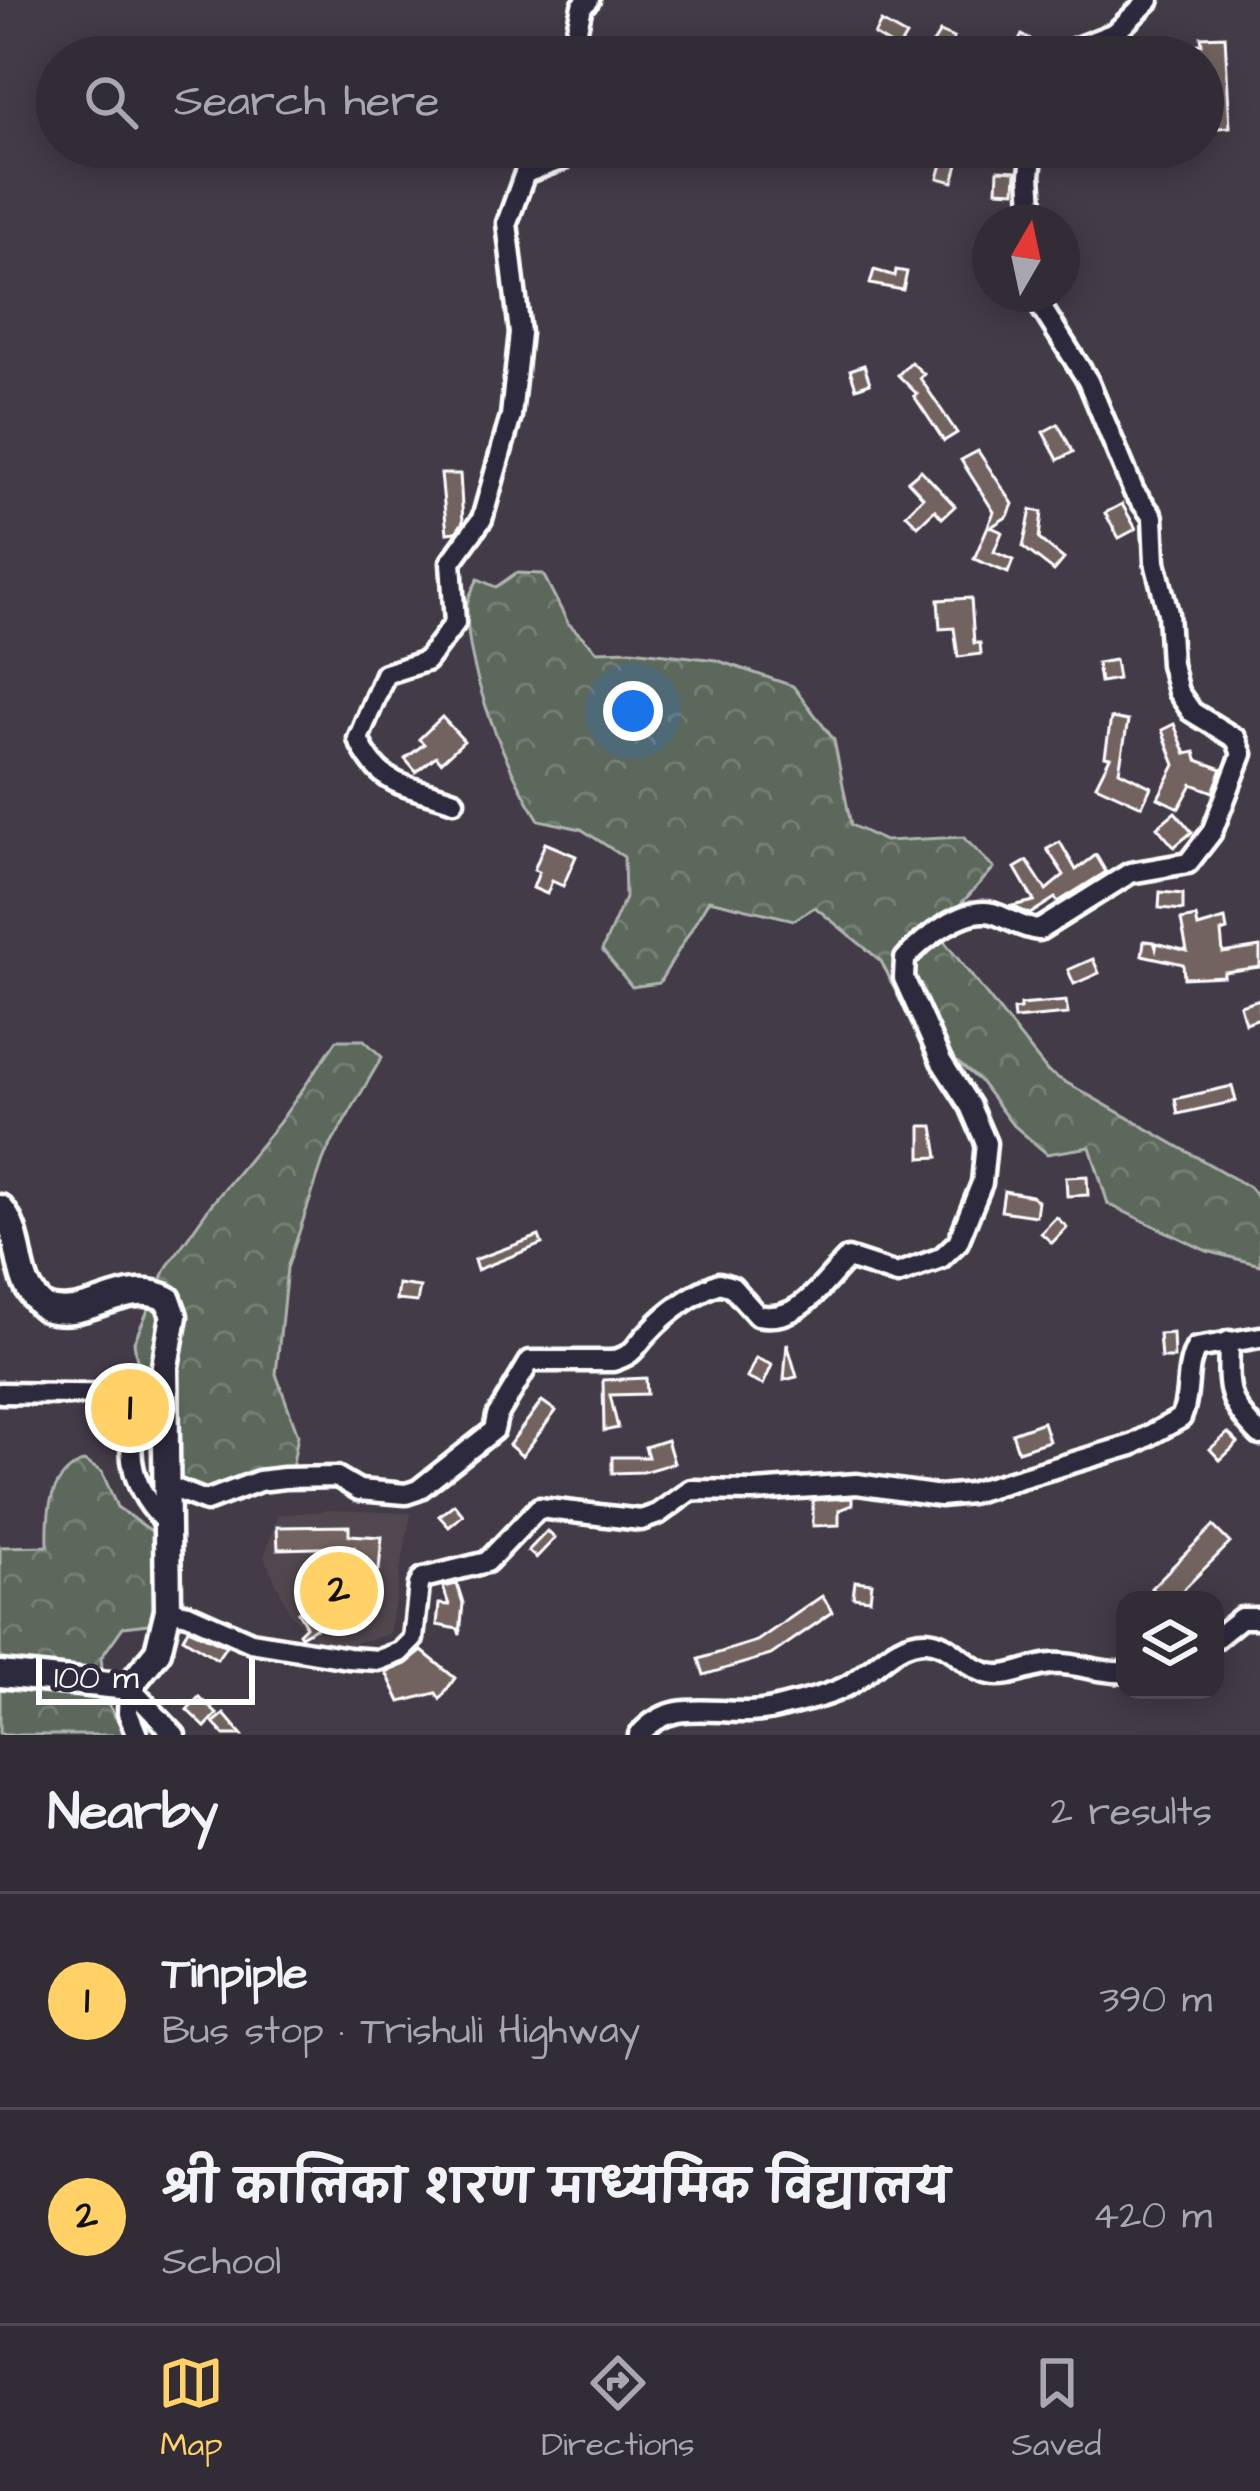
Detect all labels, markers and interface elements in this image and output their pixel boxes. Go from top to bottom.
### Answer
search box [36,36,1224,168]
icon: search [78,69,144,135]
text: Search here [174,71,440,133]
north arrow [972,204,1080,312]
your location [603,681,663,741]
pin: 1 [91,1363,169,1453]
pin: 2 [300,1546,378,1636]
map controls [1116,1591,1224,1699]
button: layers [1116,1591,1224,1699]
scale bar [36,1651,255,1704]
text: 100 m [54,1655,139,1701]
text: Nearby [48,1778,218,1849]
text: 2 results [1051,1786,1212,1840]
text: Tinpiple [162,1943,308,2005]
text: 1 [85,1974,90,2028]
text: 390 m [1099,1974,1212,2028]
text: Bus stop · Trishuli Highway [162,2005,640,2059]
text: श्री कालिका शरण माध्यमिक विद्यालय [162,2158,949,2220]
text: 2 [76,2190,98,2244]
text: 420 m [1093,2190,1212,2244]
text: School [162,2236,281,2290]
tab: Map [158,2350,224,2468]
tab: Directions [541,2350,695,2468]
tab: Saved [1012,2350,1102,2468]

